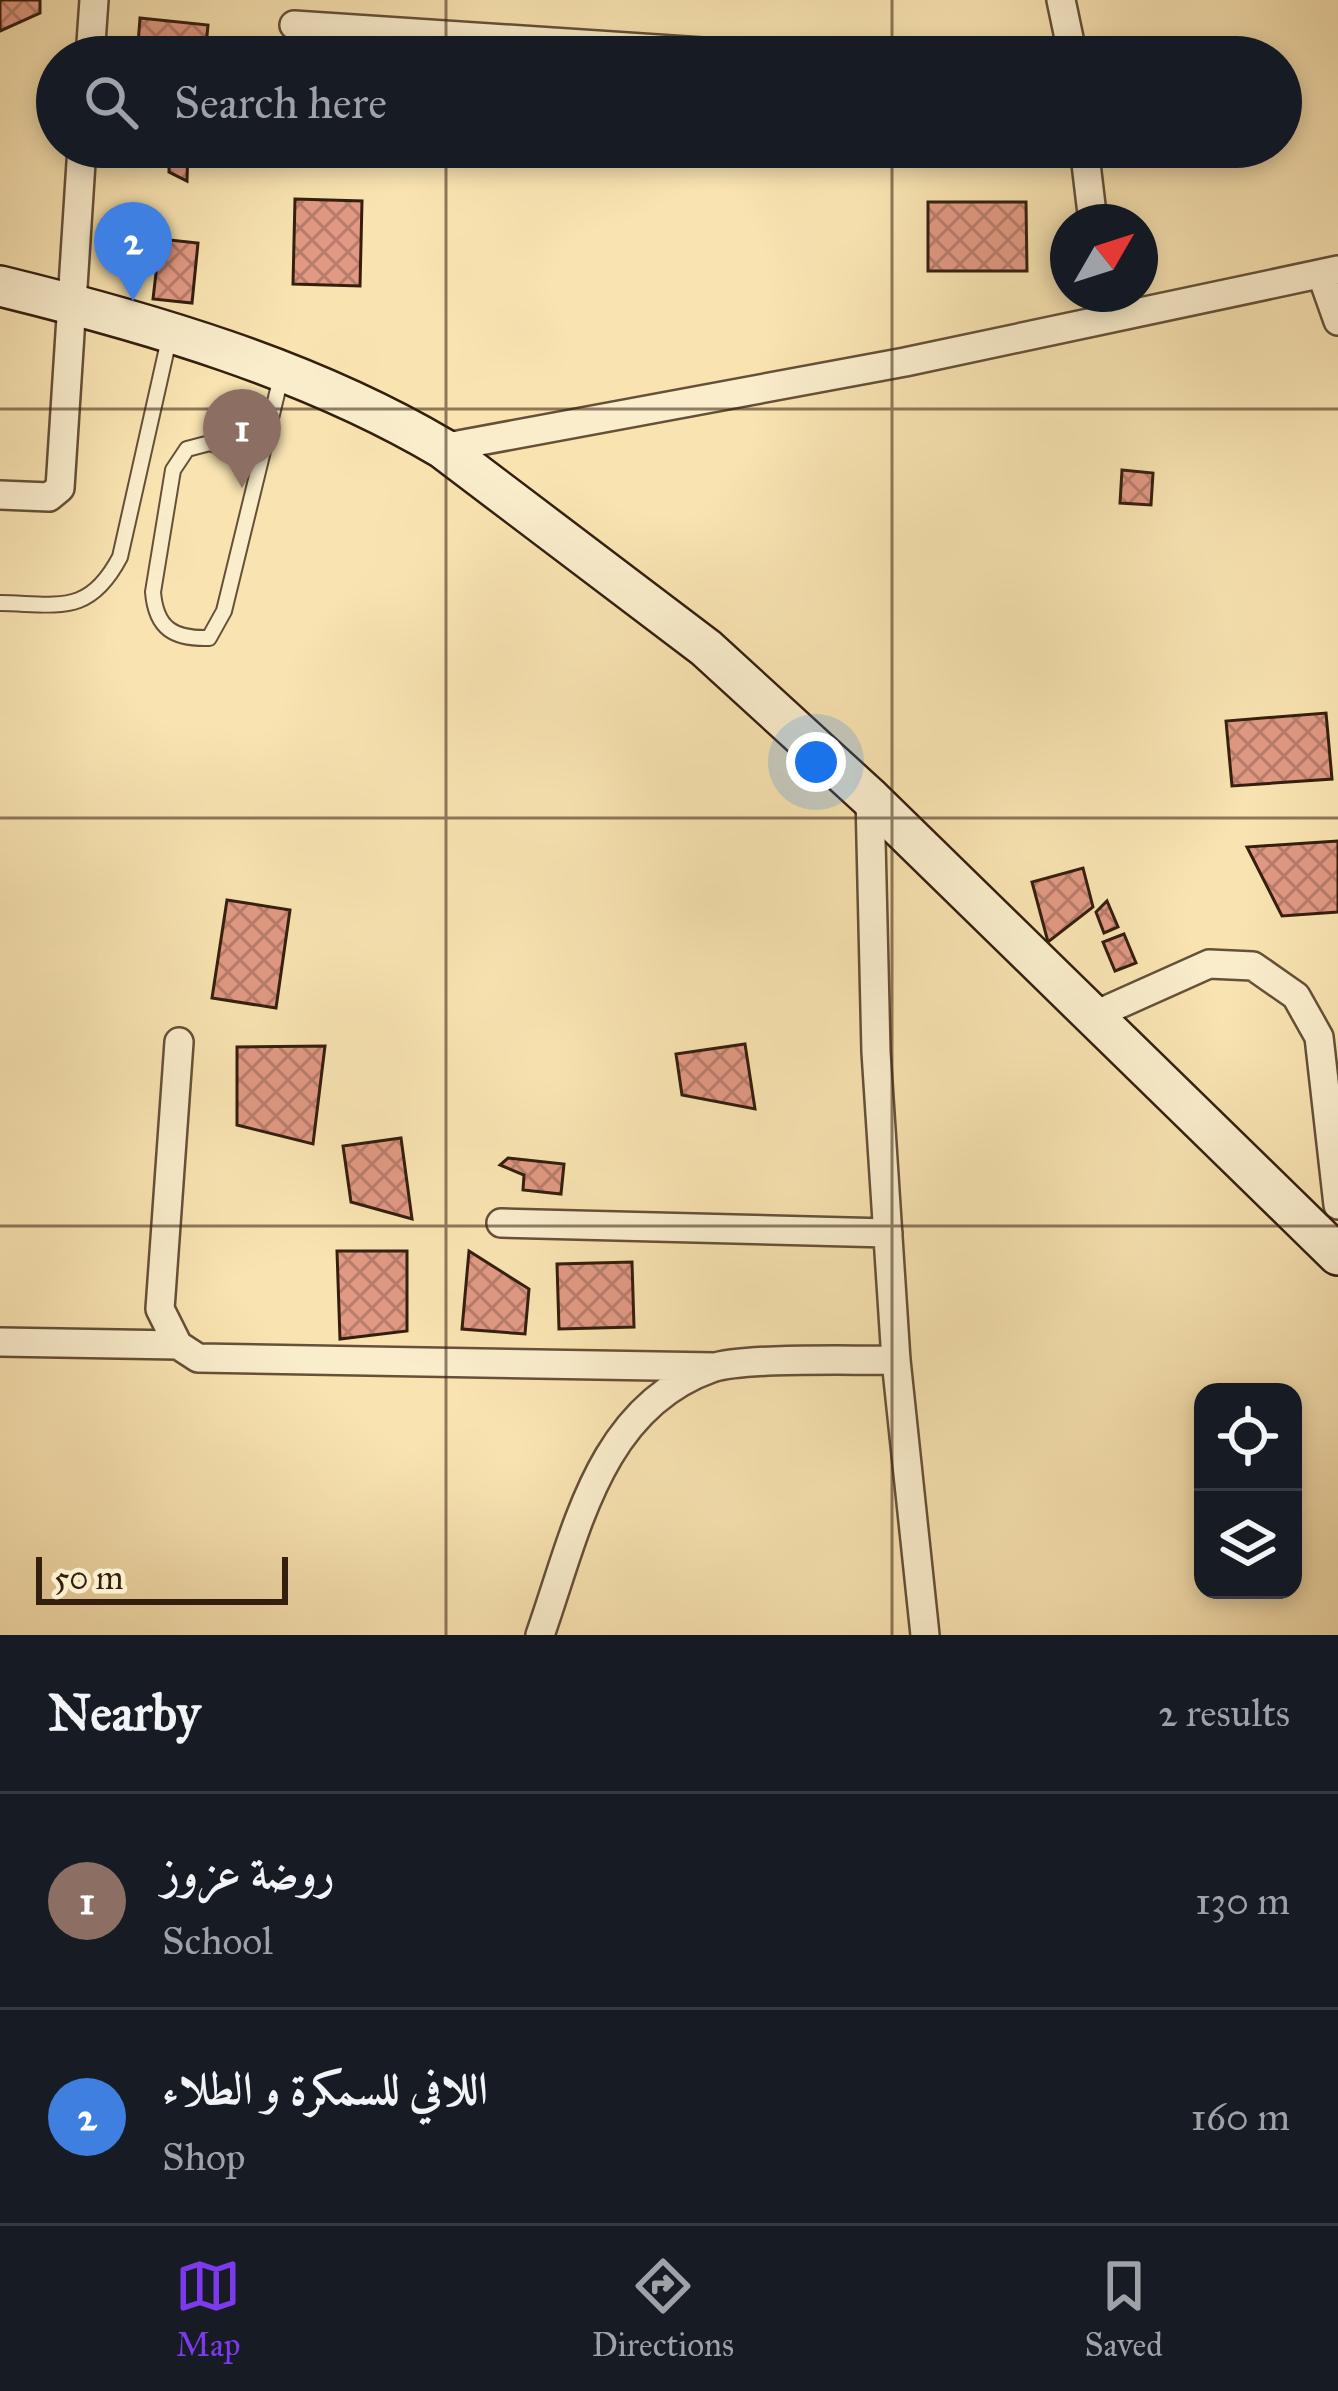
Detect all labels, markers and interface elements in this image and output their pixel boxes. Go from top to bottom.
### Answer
search box [36,36,1302,168]
icon: search [78,69,144,135]
text: Search here [174,75,387,130]
pin: 2 [94,202,172,301]
north arrow [1050,204,1158,312]
pin: 1 [203,389,281,488]
your location [786,732,846,792]
map controls [1194,1383,1302,1599]
button: locate [1194,1383,1302,1491]
button: layers [1194,1491,1302,1599]
scale bar [36,1551,288,1604]
text: 50 m [54,1558,123,1598]
text: Nearby [48,1682,200,1744]
text: 2 results [1158,1689,1290,1737]
text: روضة عزوز [162,1845,335,1900]
text: 1 [79,1877,95,1925]
text: 130 m [1195,1877,1290,1925]
text: School [162,1917,273,1965]
text: اللافي للسمكرة و الطلاء [162,2061,488,2116]
text: 2 [77,2093,97,2141]
text: 160 m [1191,2093,1290,2141]
text: Shop [162,2133,245,2181]
tab: Map [175,2253,241,2365]
tab: Directions [592,2253,734,2365]
tab: Saved [1084,2253,1163,2365]

